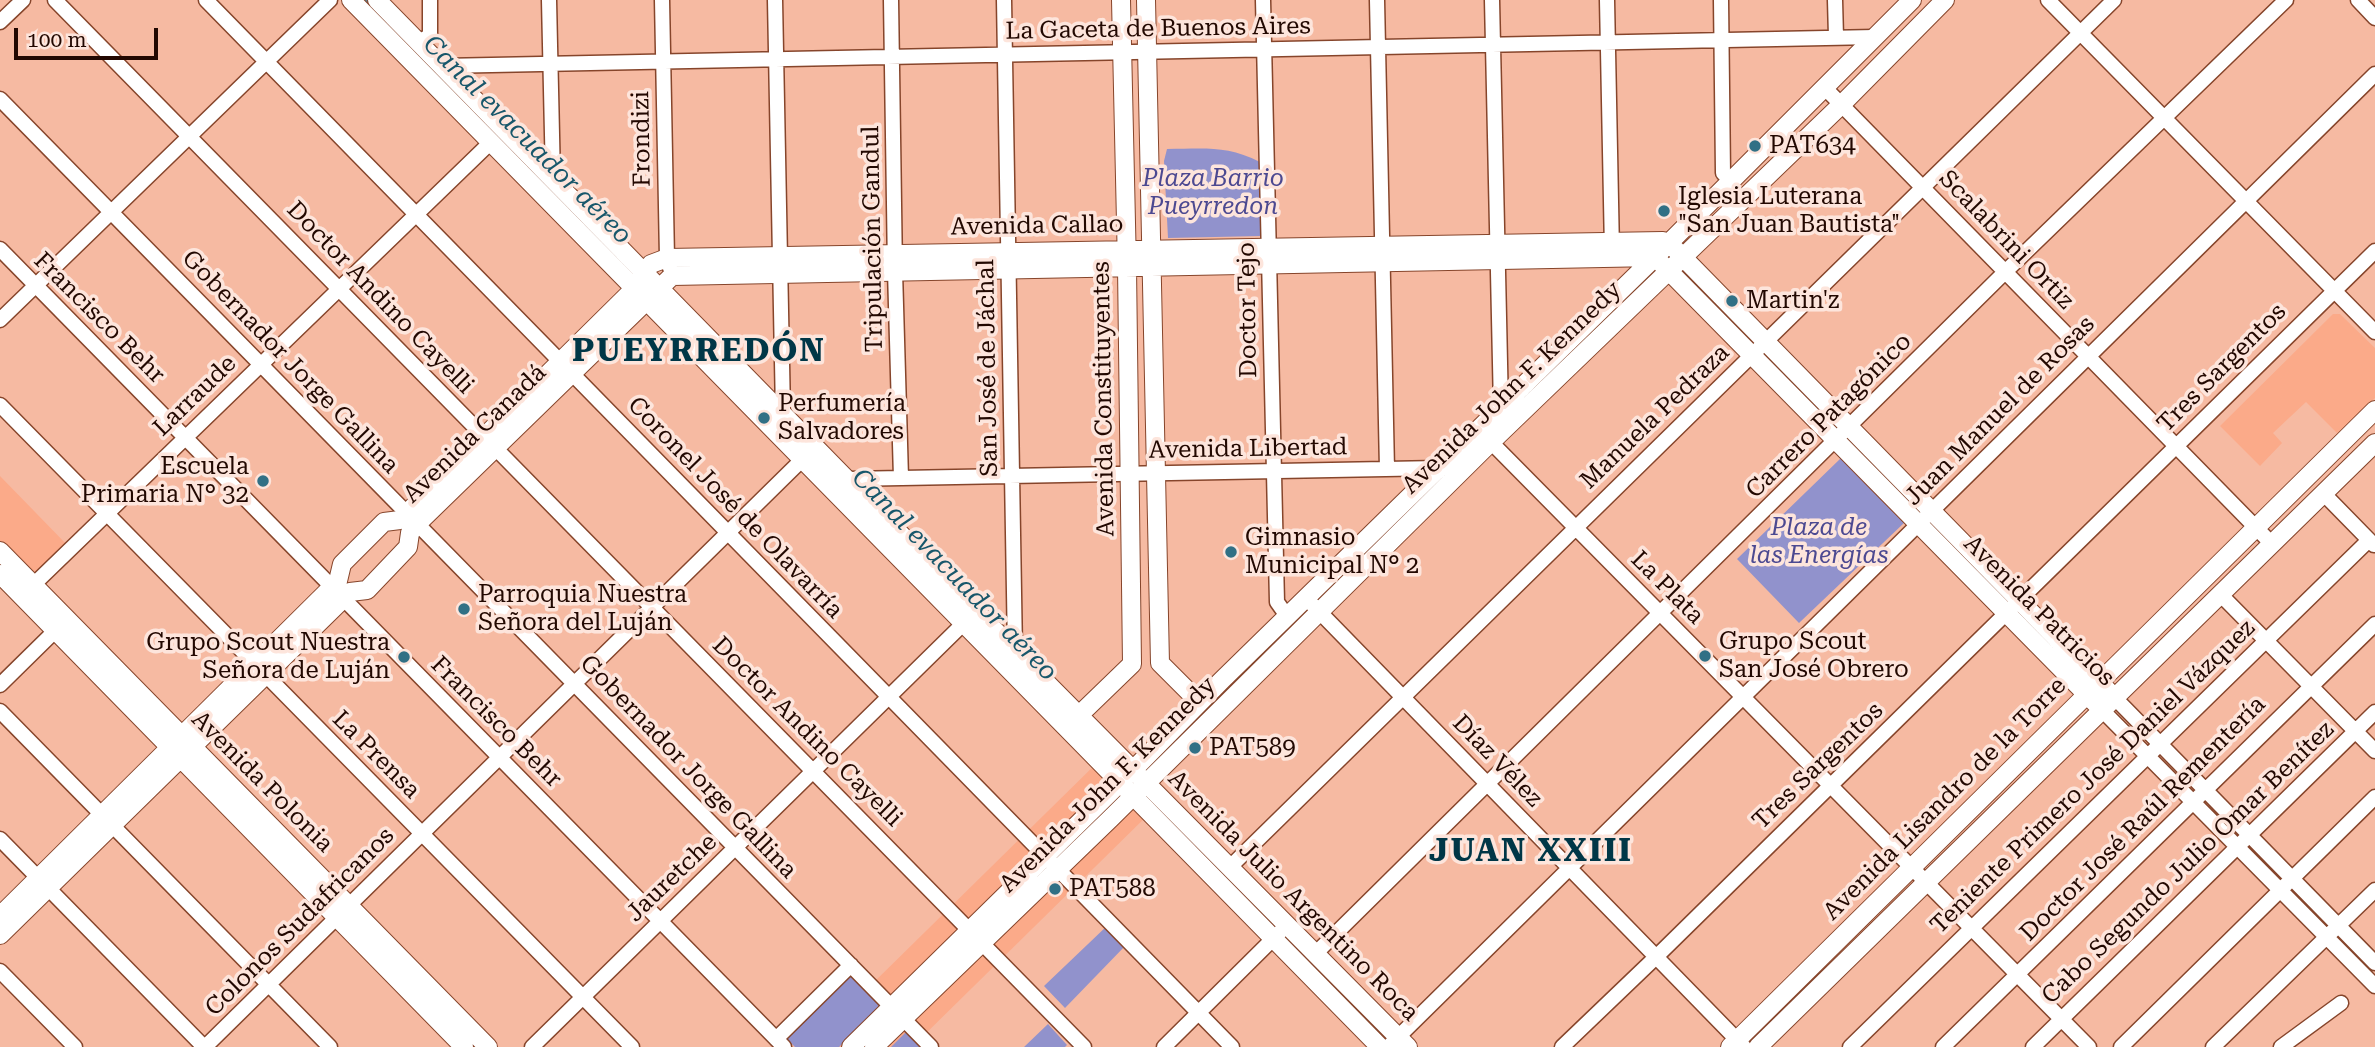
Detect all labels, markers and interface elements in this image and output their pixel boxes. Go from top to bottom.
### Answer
street label: La Gaceta de Buenos Aires [1005,12,1311,46]
scale bar [18,14,161,58]
text: 100 m [27,28,87,52]
water label: Canal evacuador aéreo [416,29,638,251]
street label: Frondizi [627,91,657,187]
street label: Tripulación Gandul [857,125,889,353]
place label: PAT634 [1769,132,1856,160]
marker: PAT634 [1747,138,1763,154]
park label: Plaza Barrio Pueyrredon [1142,165,1284,221]
street label: Scalabrini Ortiz [1933,165,2079,315]
place label: Iglesia Luterana "San Juan Bautista" [1678,183,1900,239]
street label: Doctor Andino Cayelli [281,196,479,400]
marker: Iglesia Luterana "San Juan Bautista" [1656,203,1672,219]
street label: Avenida Callao [950,210,1124,242]
street label: Doctor Tejo [1232,242,1264,378]
street label: Gobernador Jorge Gallina [176,244,404,480]
street label: Francisco Behr [27,246,171,390]
street label: San José de Jáchal [972,259,1004,477]
street label: Avenida Constituyentes [1087,261,1121,537]
street label: Avenida John F. Kennedy [1396,276,1628,500]
place label: Martin'z [1746,287,1839,315]
marker: Martin'z [1724,293,1740,309]
street label: Tres Sargentos [2152,298,2292,438]
street label: Juan Manuel de Rosas [1899,310,2101,512]
street label: Carrero Patagónico [1740,327,1918,505]
district label: PUEYRREDÓN [573,333,825,371]
street label: Manuela Pedraza [1575,339,1735,495]
street label: Larraude [148,350,242,442]
street label: Avenida Canadá [398,359,552,509]
place label: Perfumería Salvadores [778,390,906,446]
street label: Coronel José de Olavarría [621,391,849,625]
marker: Perfumería Salvadores [756,410,772,426]
street label: Avenida Libertad [1148,433,1348,465]
place label: Escuela Primaria N° 32 [81,453,249,509]
water label: Canal evacuador aéreo [845,463,1063,687]
marker: Escuela Primaria N° 32 [255,473,271,489]
park label: Plaza de las Energías [1750,514,1888,570]
place label: Gimnasio Municipal N° 2 [1245,524,1419,580]
street label: Avenida Patricios [1958,530,2120,692]
marker: Gimnasio Municipal N° 2 [1223,544,1239,560]
street label: La Plata [1624,545,1710,631]
place label: Parroquia Nuestra Señora del Luján [478,581,687,637]
marker: Parroquia Nuestra Señora del Luján [456,601,472,617]
street label: Teniente Primero José Daniel Vázquez [1925,614,2261,940]
place label: Grupo Scout San José Obrero [1719,628,1909,684]
place label: Grupo Scout Nuestra Señora de Luján [146,629,390,685]
street label: Doctor Andino Cayelli [706,631,908,833]
marker: Grupo Scout San José Obrero [1697,648,1713,664]
marker: Grupo Scout Nuestra Señora de Luján [396,649,412,665]
street label: Gobernador Jorge Gallina [574,649,802,885]
street label: Francisco Behr [424,650,568,794]
street label: Avenida John F. Kennedy [994,671,1222,899]
street label: Avenida Lisandro de la Torre [1818,672,2072,926]
street label: Doctor José Raúl Rementería [2014,690,2272,948]
street label: Tres Sargentos [1747,697,1889,835]
street label: Avenida Polonia [185,705,339,859]
street label: La Prensa [326,705,426,805]
street label: Díaz Vélez [1446,709,1548,813]
street label: Cabo Segundo Julio Omar Benítez [2036,716,2340,1010]
place label: PAT589 [1209,734,1296,762]
marker: PAT589 [1187,740,1203,756]
street label: Avenida Julio Argentino Roca [1162,765,1424,1027]
street label: Colonos Sudafricanos [200,822,400,1022]
street label: Jauretche [621,828,723,928]
district label: JUAN XXIII [1430,833,1632,871]
place label: PAT588 [1069,875,1156,903]
marker: PAT588 [1047,881,1063,897]

